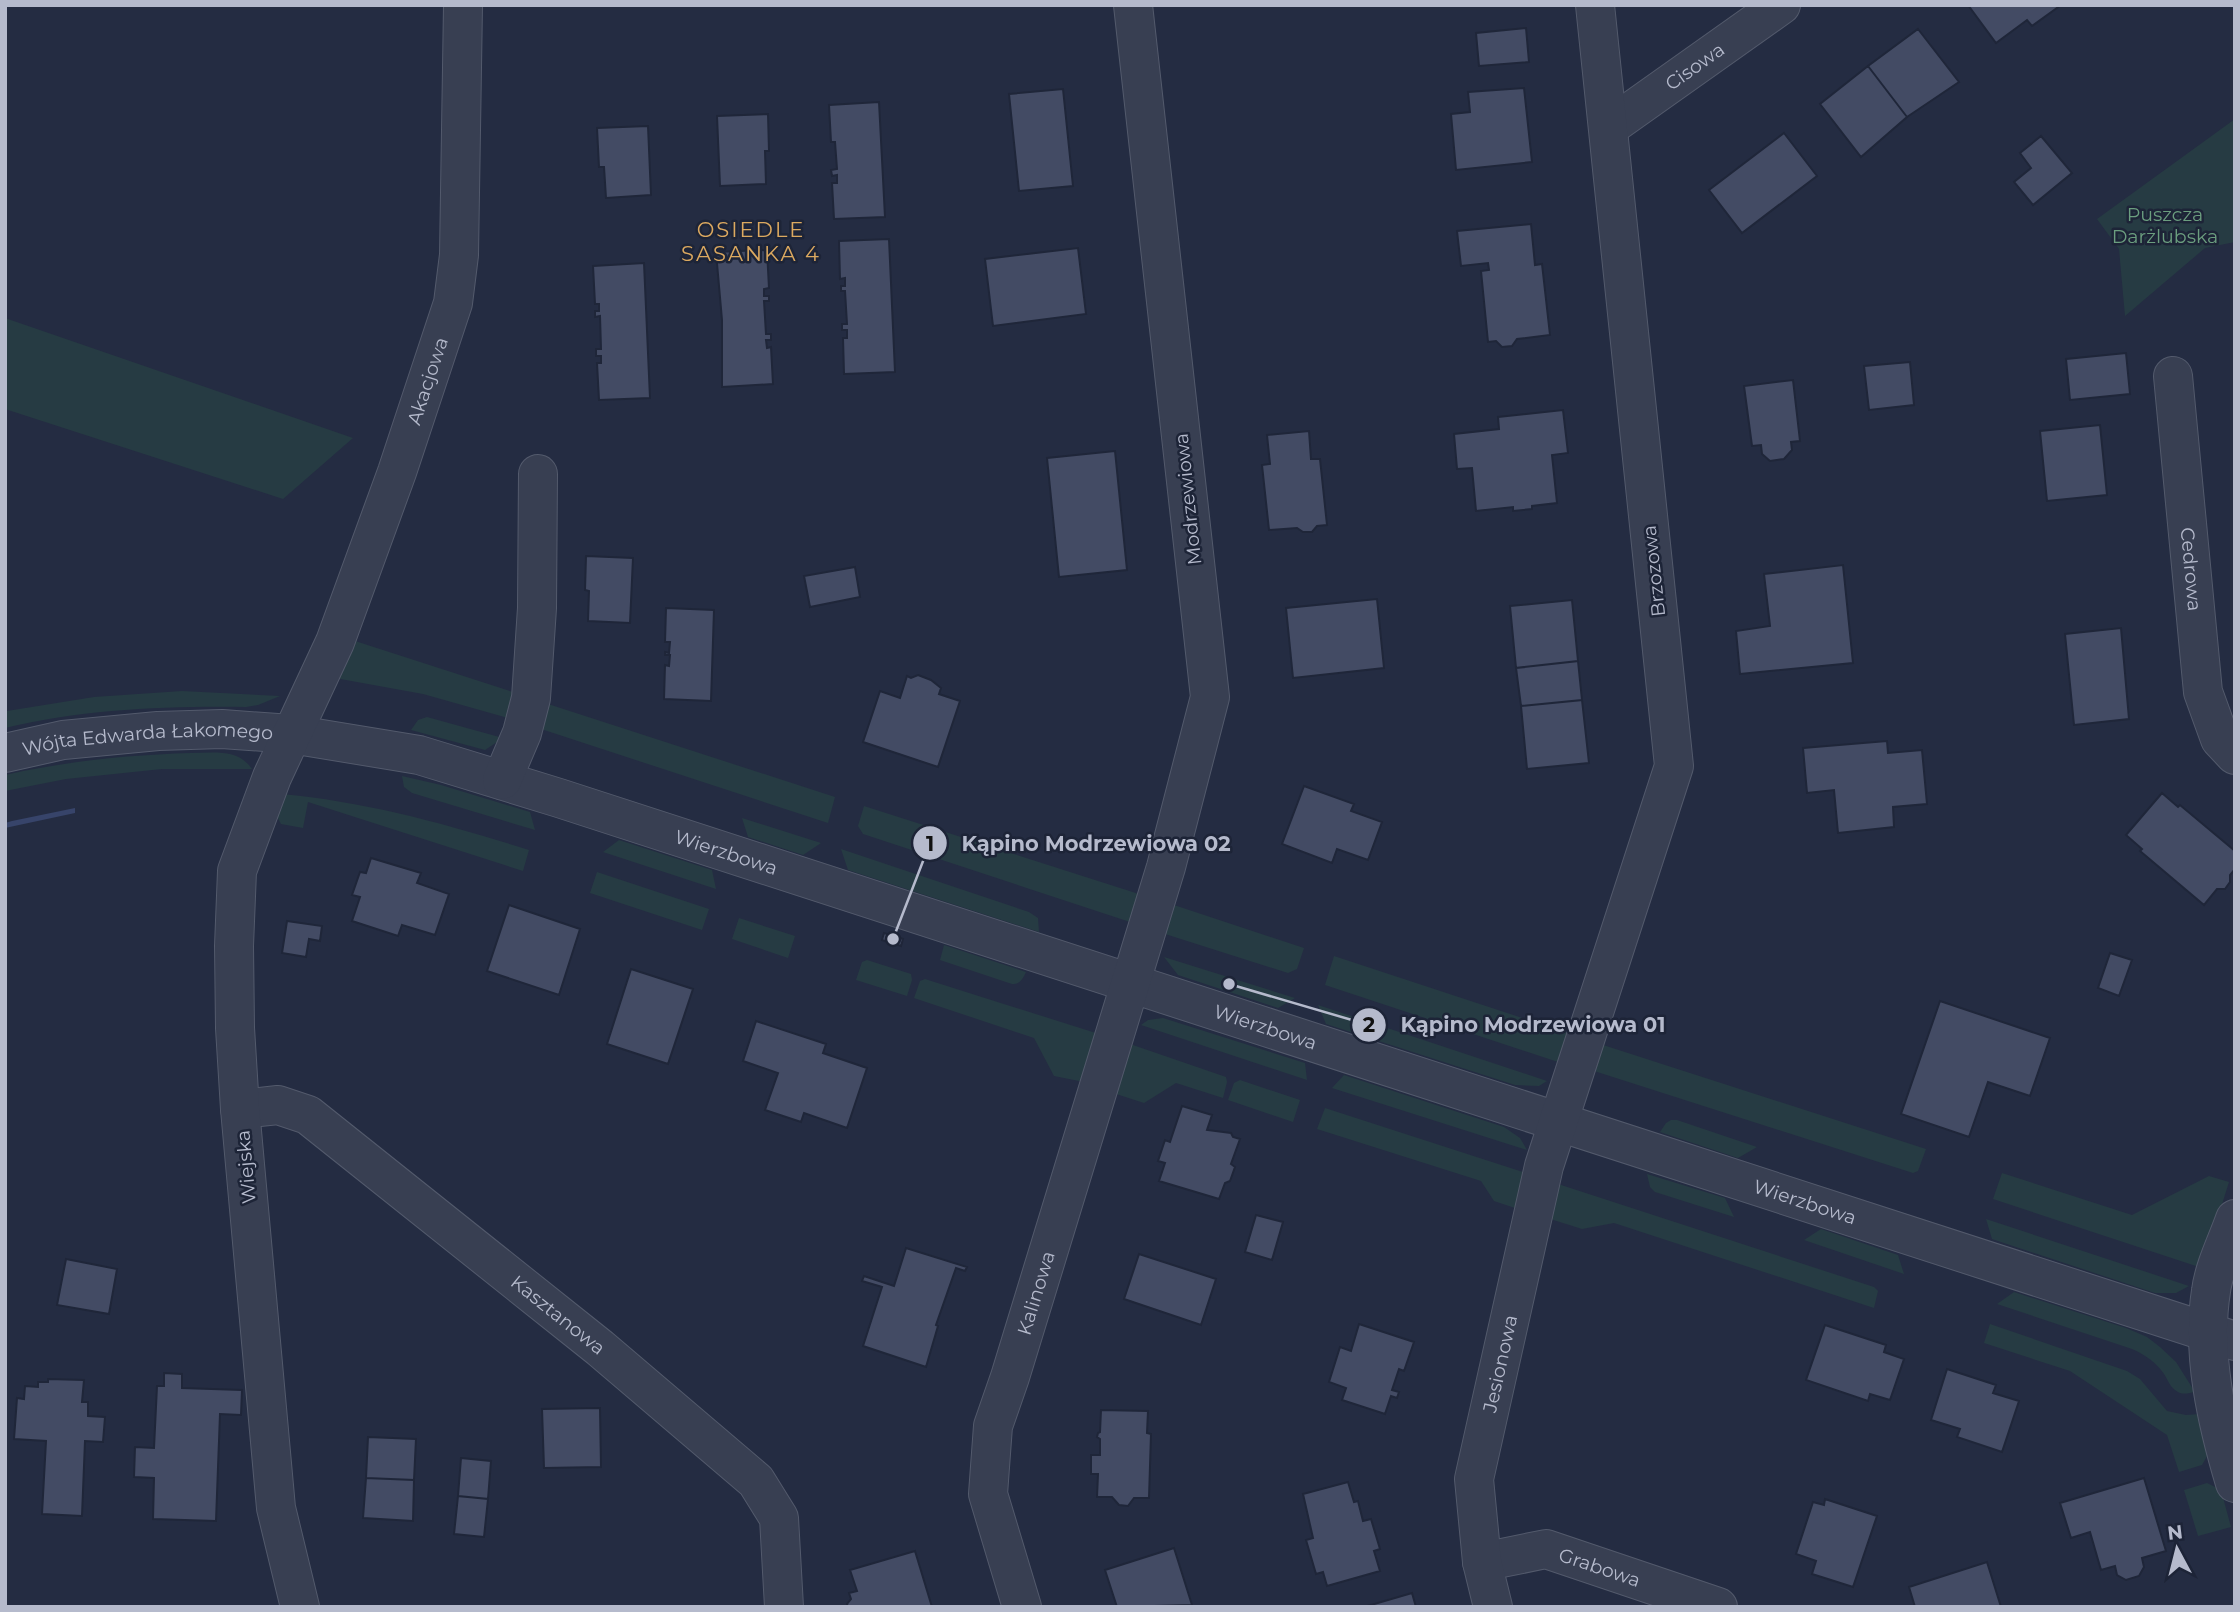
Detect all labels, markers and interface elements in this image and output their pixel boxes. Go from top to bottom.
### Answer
street label: Cisowa [1661,37,1729,95]
park label: Puszcza Darżlubska [2112,203,2218,248]
district label: OSIEDLE SASANKA 4 [681,217,821,266]
street label: Akacjowa [402,334,452,428]
street label: Modrzewiowa [1170,432,1206,566]
street label: Brzozowa [1638,524,1670,618]
street label: Cedrowa [2176,526,2207,612]
street label: Wójta Edwarda Łakomego [20,717,274,760]
callout: Kąpino Modrzewiowa 02 [912,822,1244,864]
street label: Wierzbowa [672,825,781,880]
text: 1 [926,831,934,856]
text: Kąpino Modrzewiowa 02 [961,831,1231,856]
street label: Wierzbowa [1211,1000,1320,1054]
callout: Kąpino Modrzewiowa 01 [1352,1004,1680,1046]
text: 2 [1363,1012,1375,1037]
text: Kąpino Modrzewiowa 01 [1400,1012,1666,1037]
street label: Wiejska [231,1129,261,1205]
street label: Wierzbowa [1751,1174,1859,1229]
street label: Kalinowa [1012,1248,1059,1338]
street label: Kasztanowa [506,1270,610,1359]
street label: Jesionowa [1478,1313,1522,1416]
north arrow [2142,1514,2212,1584]
text: N [2166,1520,2184,1545]
street label: Grabowa [1556,1543,1644,1592]

